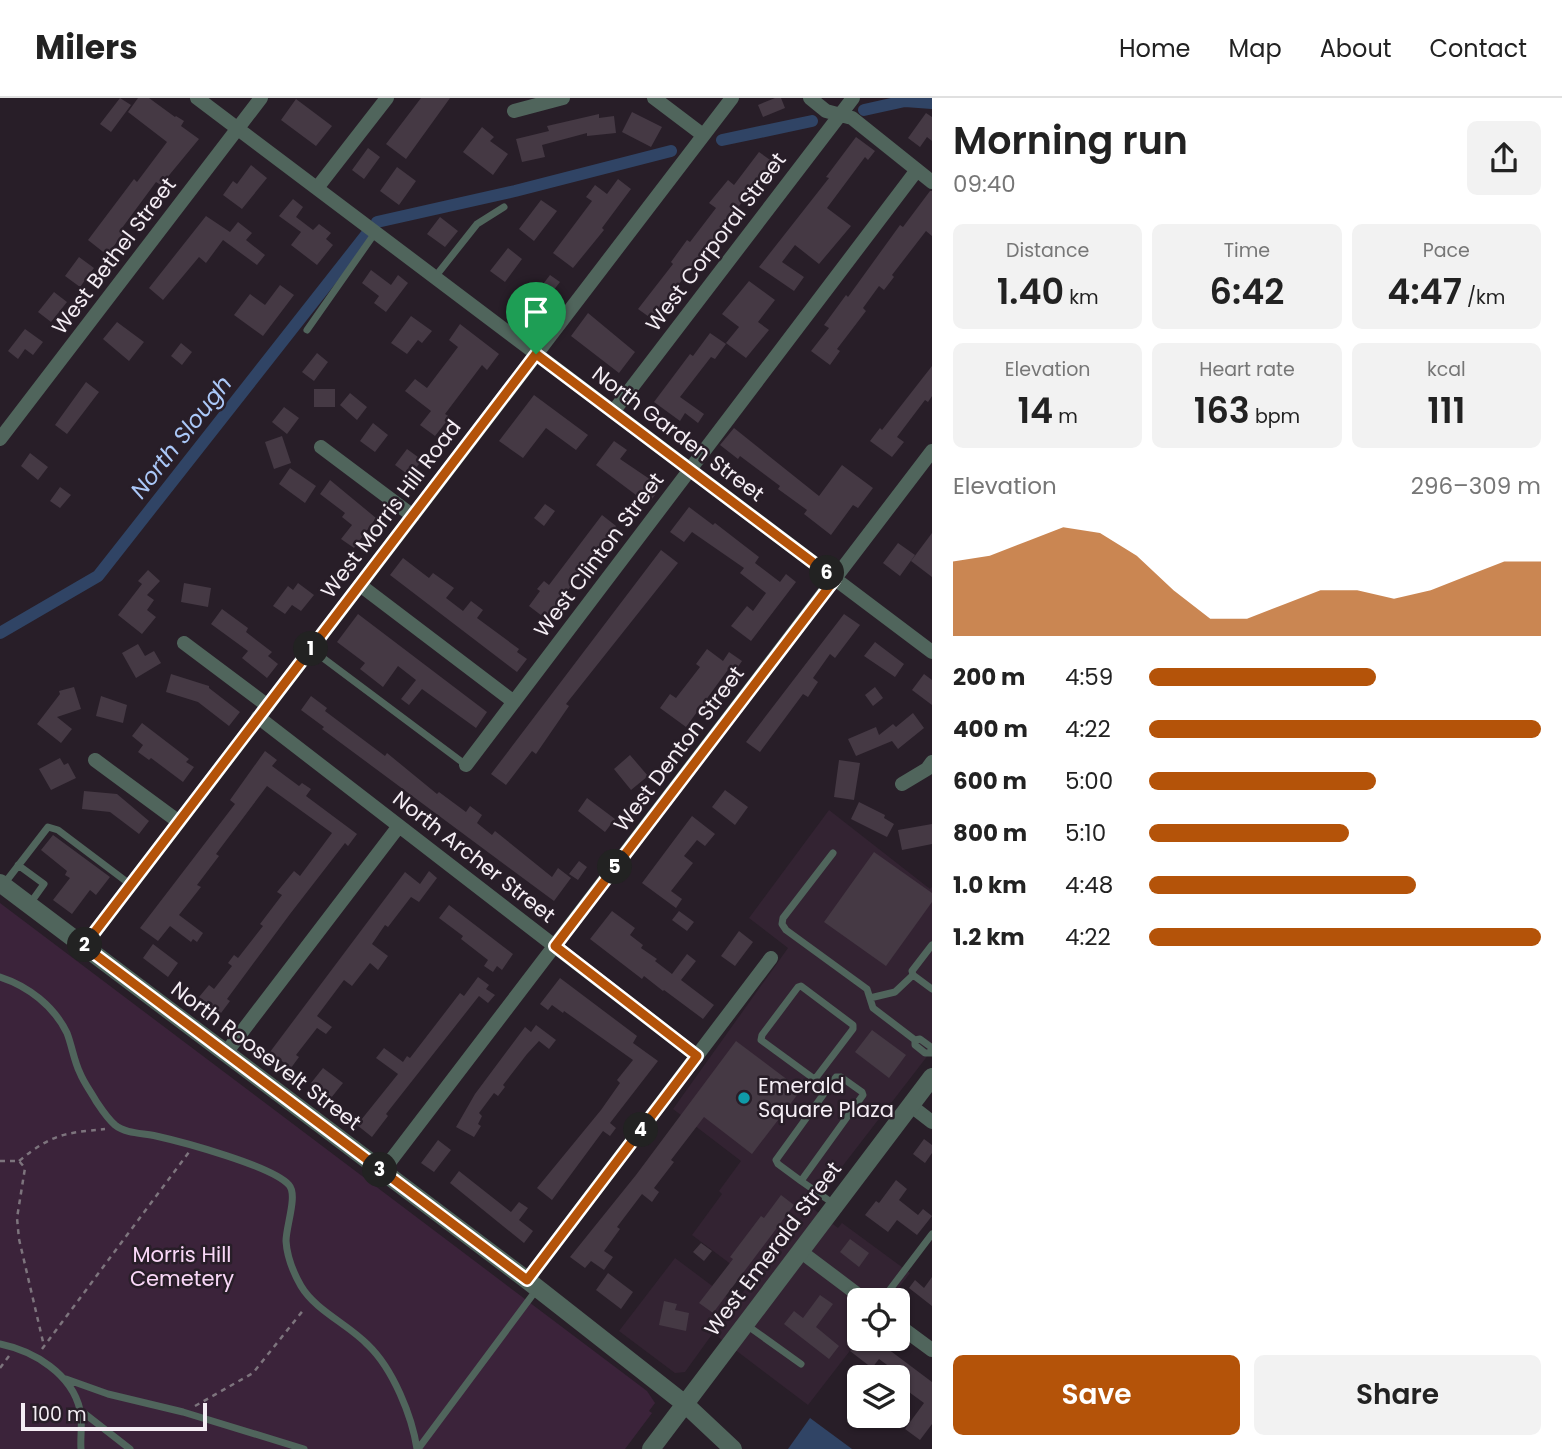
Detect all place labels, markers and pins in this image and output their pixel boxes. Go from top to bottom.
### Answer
pin [506,282,566,354]
pin: 6 [810,556,844,590]
pin: 1 [294,632,328,666]
pin: 5 [598,850,632,884]
pin: 2 [68,928,102,962]
place label: Emerald Square Plaza [758,1071,894,1124]
marker: Emerald Square Plaza [736,1090,752,1106]
pin: 4 [624,1112,658,1148]
pin: 3 [362,1152,398,1188]

